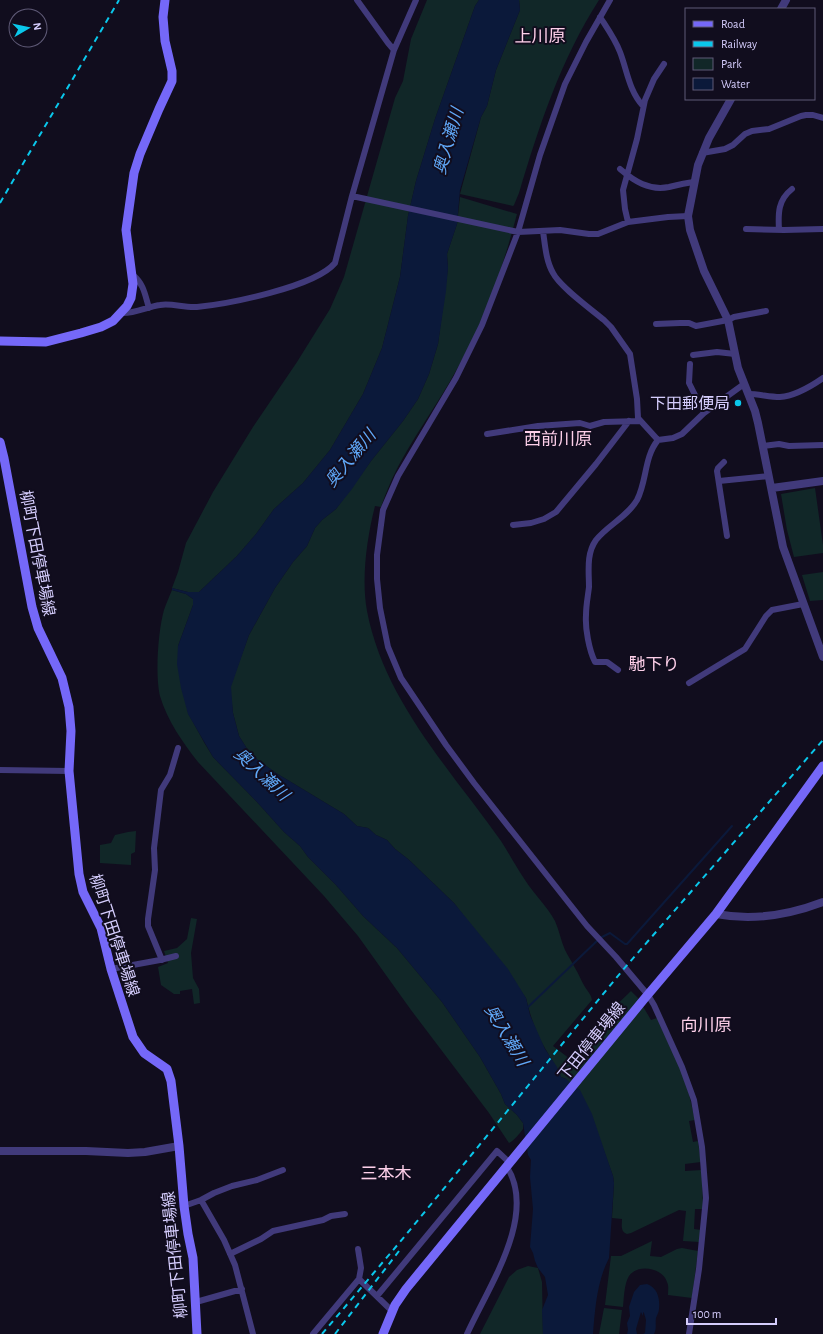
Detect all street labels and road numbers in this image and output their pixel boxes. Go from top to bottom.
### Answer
street label: 柳町下田停車場線 [17,489,58,618]
street label: 柳町下田停車場線 [87,872,142,999]
street label: 下田停車場線 [555,999,628,1084]
street label: 柳町下田停車場線 [159,1190,190,1319]

